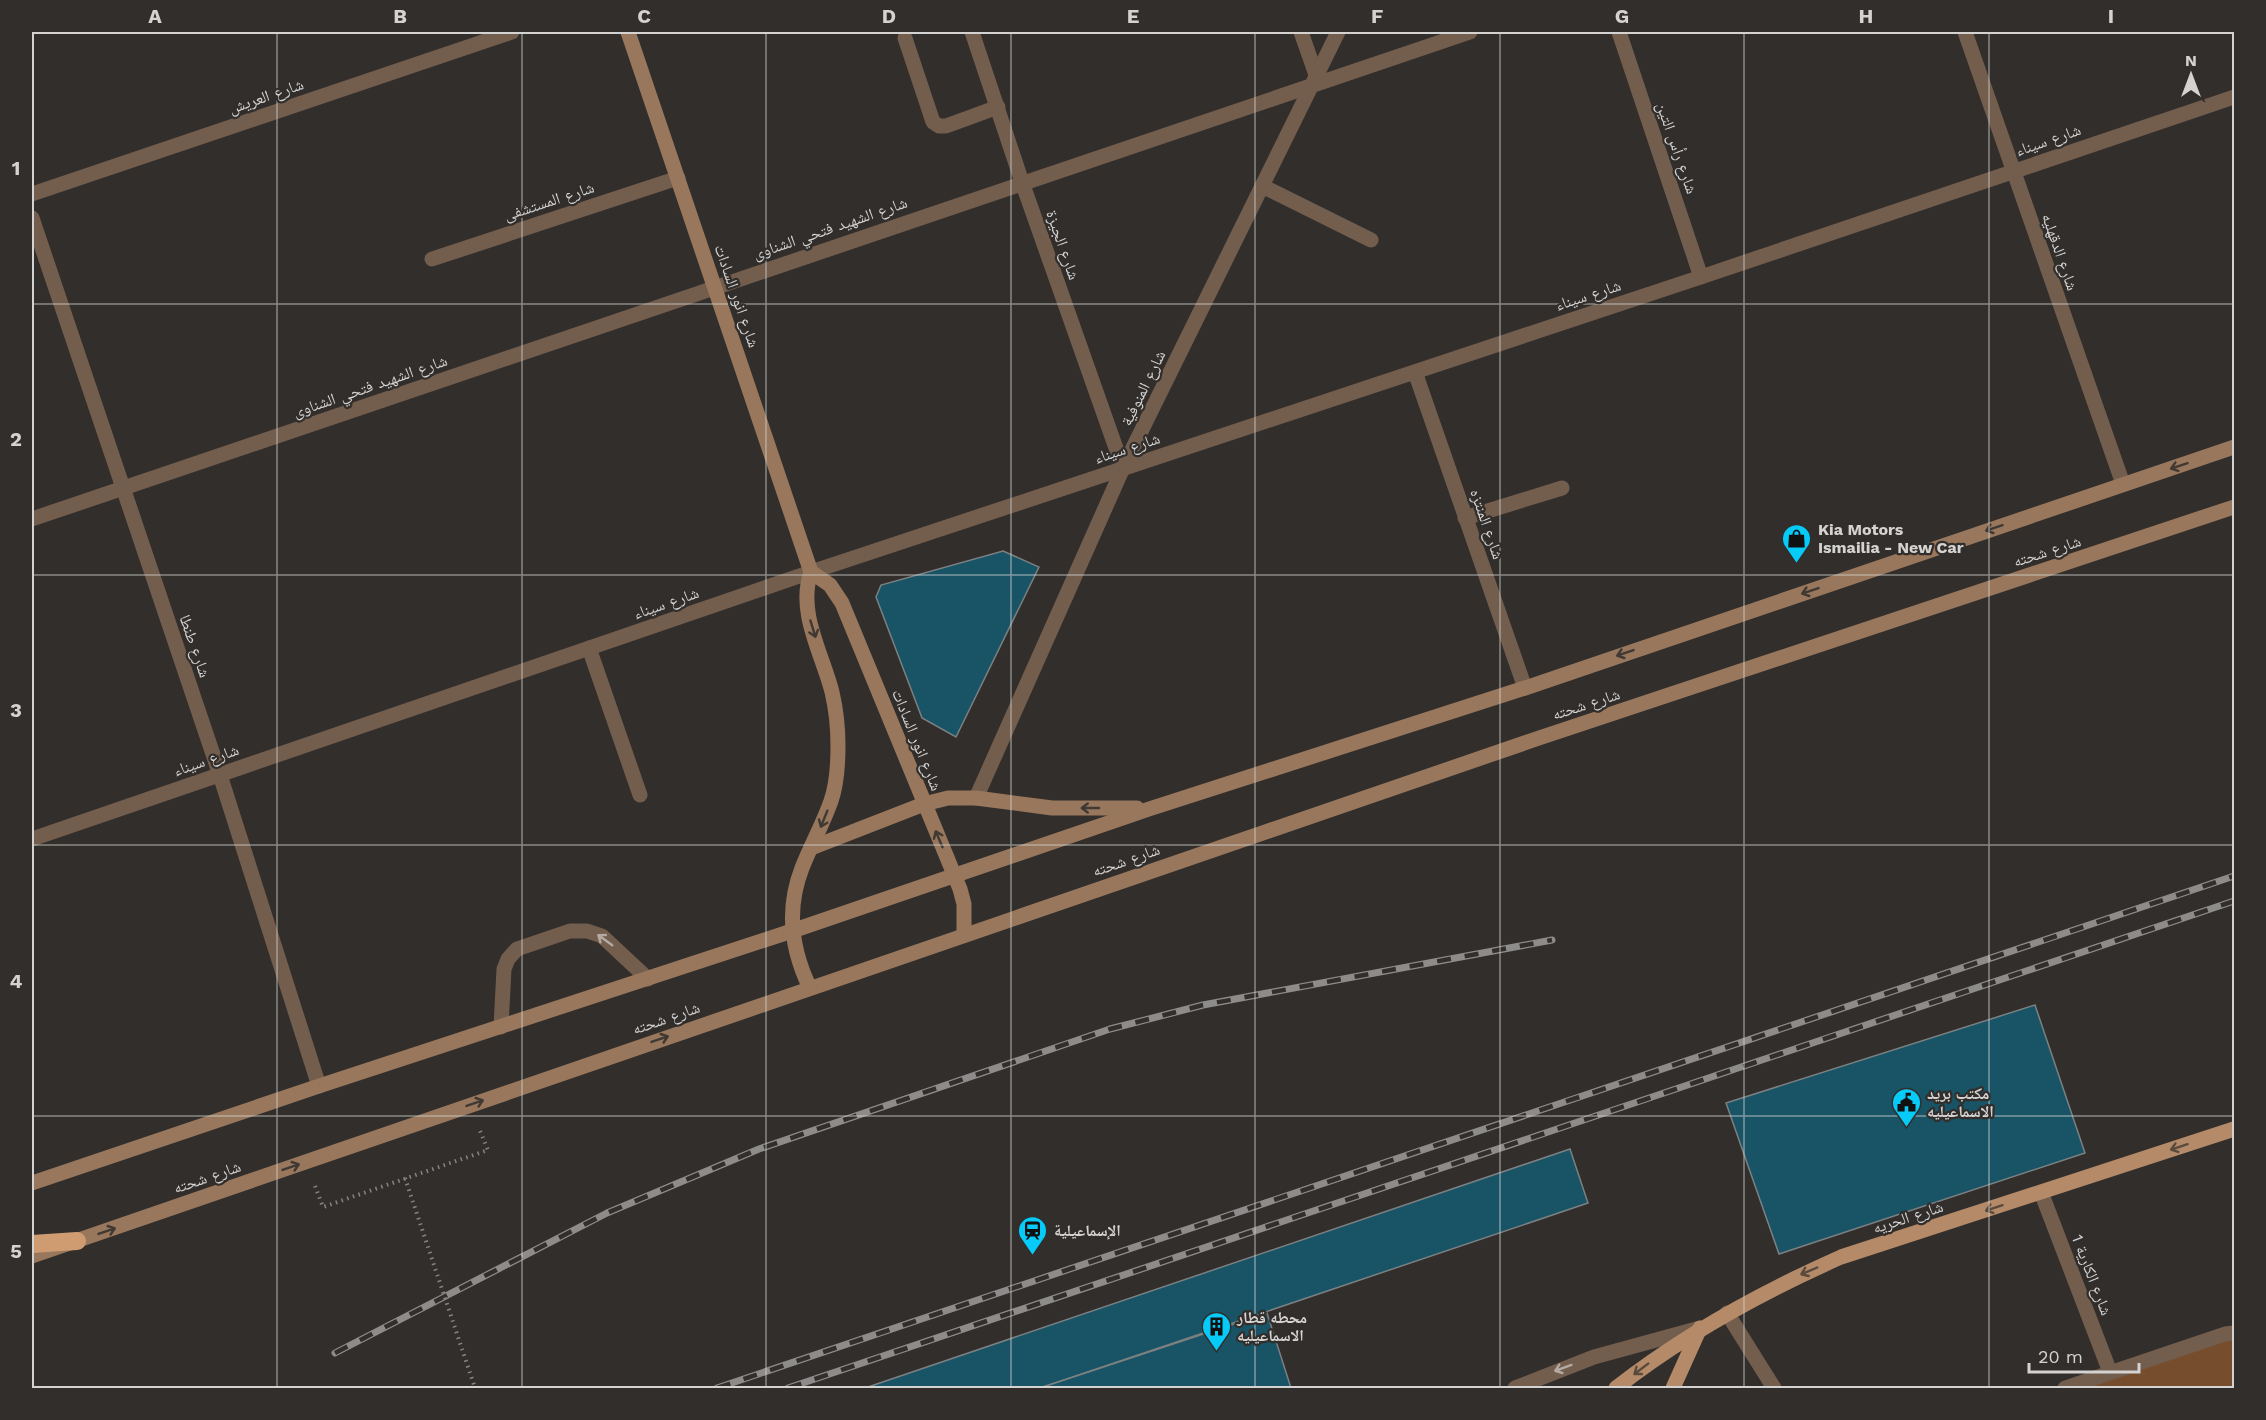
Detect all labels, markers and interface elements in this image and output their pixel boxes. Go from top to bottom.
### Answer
text: A [148,4,162,28]
text: B [393,4,407,28]
text: C [637,4,651,28]
text: D [882,4,896,28]
text: E [1127,4,1139,28]
text: F [1371,4,1383,28]
text: G [1615,4,1629,28]
text: H [1859,4,1873,28]
text: I [2108,4,2114,28]
north arrow [2161,45,2221,105]
text: N [2185,51,2197,70]
street label: شارع العريش [226,74,306,119]
street label: شارع رأس التين [1652,100,1702,197]
street label: شارع سيناء [2013,120,2084,161]
text: 1 [12,156,20,180]
street label: شارع المستشفى [501,177,597,225]
street label: شارع الشهيد فتحي الشناوى [750,193,911,266]
street label: شارع الجيزة [1041,208,1084,283]
street label: شارع الدقهليه [2037,211,2082,293]
street label: شارع انور السادات [710,242,764,350]
street label: شارع سيناء [1553,275,1624,315]
street label: شارع المنوفية [1117,347,1170,429]
street label: شارع الشهيد فتحي الشناوى [290,351,451,424]
text: 2 [10,427,22,451]
street label: شارع سيناء [1092,428,1163,468]
one-way arrow [2170,461,2189,472]
street label: شارع المنتزه [1465,486,1508,562]
place label: Kia Motors Ismailia - New Car [1818,520,1964,557]
shop icon: Kia Motors Ismailia - New Car [1781,522,1813,564]
one-way arrow [1985,523,2004,534]
street label: شارع شحته [2011,531,2084,572]
street label: شارع سيناء [631,583,702,624]
one-way arrow [1801,586,1819,597]
street label: شارع طنطا [174,612,215,680]
one-way arrow [808,619,819,638]
one-way arrow [1616,649,1635,660]
street label: شارع شحته [1550,684,1623,725]
street label: شارع انور السادات [887,686,946,794]
text: 3 [10,698,22,722]
street label: شارع سيناء [171,740,242,781]
one-way arrow [1081,802,1101,814]
one-way arrow [818,809,829,828]
one-way arrow [933,830,944,848]
street label: شارع شحته [1090,840,1163,881]
one-way arrow [597,934,613,946]
text: 4 [10,969,23,993]
street label: شارع شحته [630,998,703,1039]
one-way arrow [650,1033,669,1044]
place label: مكتب بريد الاسماعيليه [1927,1084,1994,1121]
public building icon: مكتب بريد الاسماعيليه [1890,1086,1922,1128]
one-way arrow [465,1097,484,1108]
one-way arrow [2170,1142,2189,1153]
street label: شارع شحته [171,1157,244,1198]
one-way arrow [281,1161,300,1172]
street label: شارع الحريه [1870,1197,1946,1238]
one-way arrow [1985,1203,2004,1214]
station icon: الإسماعيلية [1017,1214,1049,1256]
place label: الإسماعيلية [1054,1221,1121,1240]
one-way arrow [97,1224,116,1235]
street label: شارع الكارية 1 [2067,1232,2116,1318]
text: 5 [10,1239,22,1263]
one-way arrow [1801,1266,1819,1277]
place label: محطه قطار الاسماعيليه [1236,1308,1307,1345]
building icon: محطه قطار الاسماعيليه [1200,1310,1232,1352]
scale bar [2029,1336,2138,1374]
text: 20 m [2038,1346,2083,1367]
one-way arrow [1554,1363,1573,1374]
one-way arrow [1634,1363,1650,1375]

